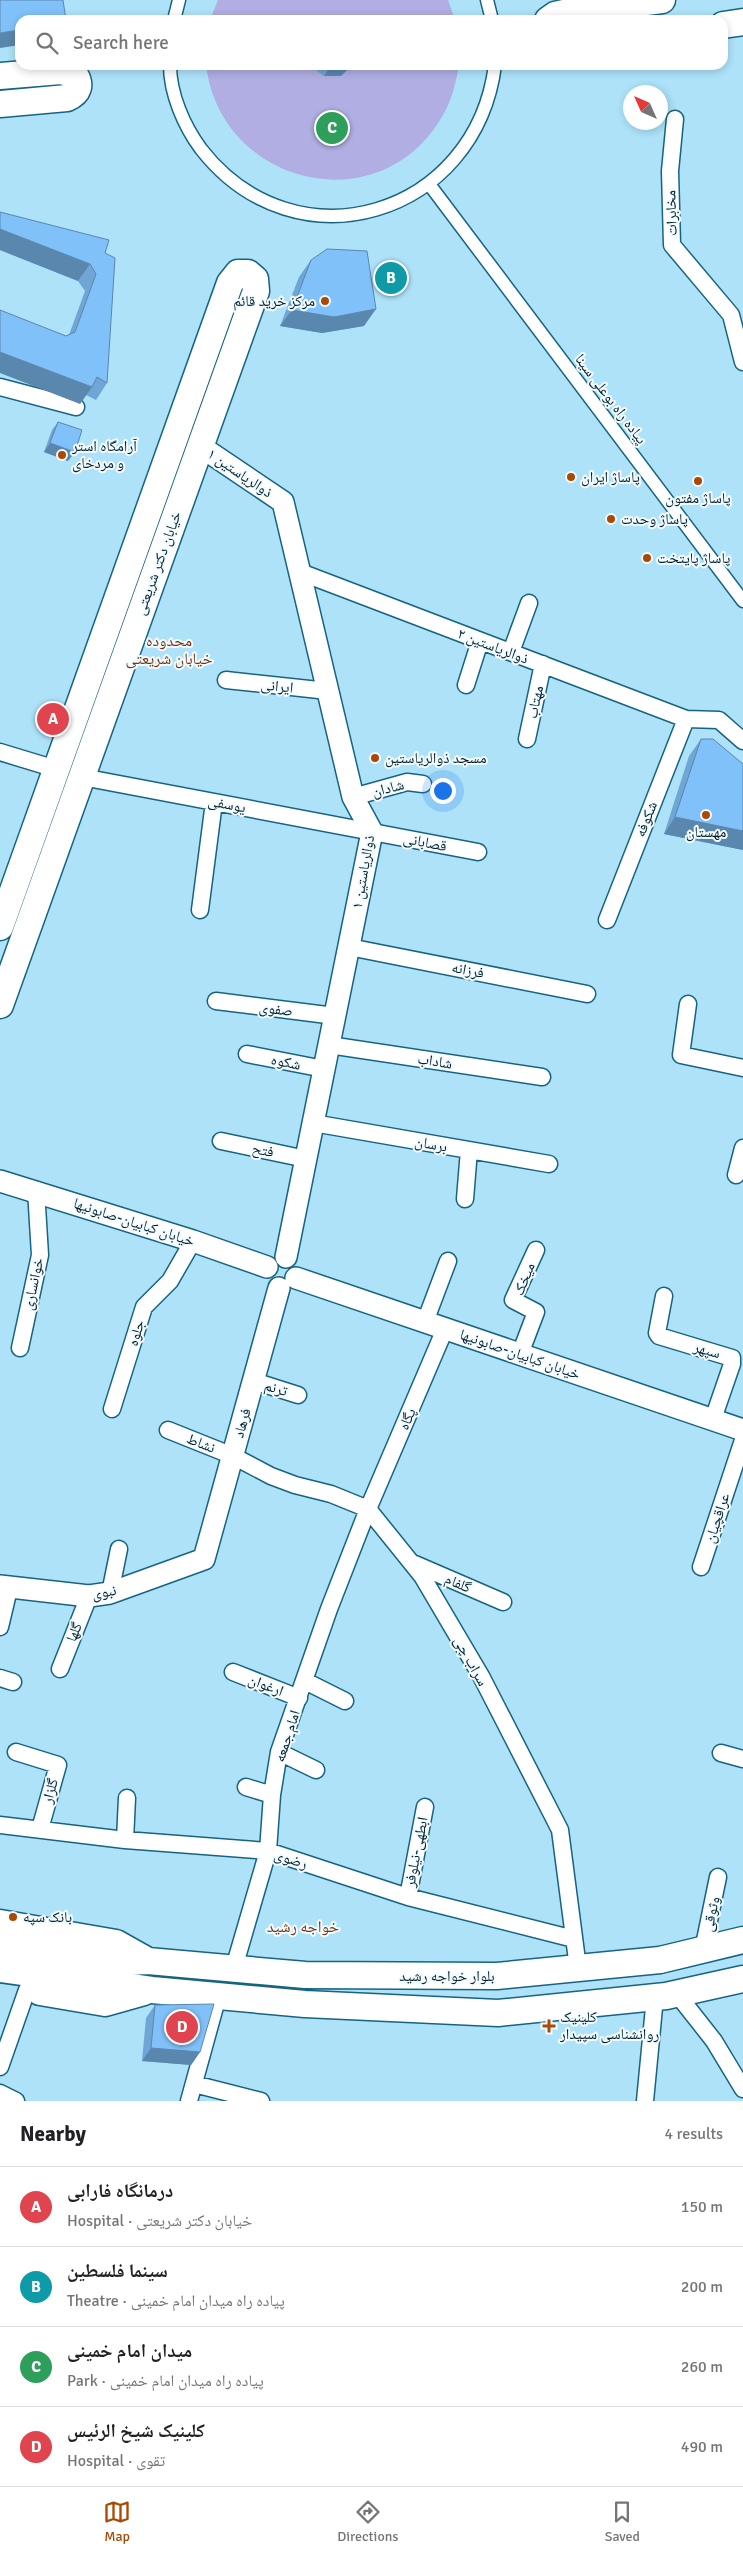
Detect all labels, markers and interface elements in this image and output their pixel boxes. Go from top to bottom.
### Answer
search box [15,15,728,70]
icon: search [33,29,61,57]
text: Search here [73,31,169,55]
north arrow [623,85,668,130]
pin: C [316,109,348,147]
street label: مخابرات [661,190,681,236]
pin: B [375,259,407,297]
place label: مرکز خرید قائم [233,292,315,311]
marker: مرکز خرید قائم [319,295,331,307]
street label: پیاده راه بوعلی سینا [570,350,651,448]
place label: آرامگاه استر و مردخای [71,437,138,473]
street label: ذوالریاستین ۱ [204,445,276,502]
marker: آرامگاه استر و مردخای [56,449,68,461]
place label: پاساژ ایران [581,468,640,487]
marker: پاساژ ایران [565,471,577,483]
marker: پاساژ مفتون [692,475,704,487]
place label: پاساژ مفتون [665,489,731,508]
street label: خیابان دکتر شریعتی [131,508,186,618]
place label: پاساژ وحدت [621,510,688,528]
marker: پاساژ وحدت [605,513,617,525]
place label: پاساژ پایتخت [657,549,730,567]
marker: پاساژ پایتخت [641,552,653,564]
street label: ذوالریاستین ۲ [455,624,531,669]
district label: محدوده خیابان شریعتی [125,631,213,669]
street label: ایرانی [260,675,294,698]
street label: مهتاب [523,684,547,720]
pin: A [37,700,69,738]
place label: مسجد ذوالریاستین [385,749,487,768]
marker: مسجد ذوالریاستین [369,752,381,764]
street label: شادان [370,775,406,802]
your location [430,778,456,804]
street label: یوسفی [206,792,248,818]
street label: شکوفه [631,798,661,839]
marker: مهستان [700,809,712,821]
place label: مهستان [686,823,726,842]
street label: قصابانی [401,829,448,856]
street label: ذوالریاستین ۱ [348,834,379,910]
street label: فرزانه [450,958,486,982]
street label: صفوی [258,998,294,1021]
street label: شاداب [416,1049,454,1073]
street label: شکوه [270,1050,303,1074]
street label: برسان [413,1132,449,1157]
street label: فتح [250,1139,275,1162]
street label: خیابان کبابیان-صابونیها [71,1194,197,1251]
street label: خوانساری [19,1256,48,1312]
street label: میخک [509,1260,539,1298]
street label: جلوه [124,1317,149,1348]
street label: خیابان کبابیان-صابونیها [457,1325,583,1384]
street label: سپهر [691,1337,723,1363]
street label: ترنم [262,1376,290,1401]
street label: پگاه [394,1405,420,1433]
street label: فرهاد [229,1406,255,1440]
street label: نشاط [184,1429,218,1457]
street label: عراقچیان [700,1490,735,1546]
street label: گلفام [442,1569,474,1598]
street label: نبوی [90,1581,118,1604]
street label: گلها [62,1619,86,1644]
street label: سراب چی [449,1633,492,1690]
street label: ارغوان [245,1670,286,1701]
street label: امام جمعه [270,1708,305,1765]
street label: گلزار [38,1776,62,1807]
street label: ابطهی-نیلوفر [400,1815,433,1890]
street label: رضوی [272,1845,310,1874]
street label: وثوقی [698,1895,725,1934]
place label: بانک سپه [23,1908,72,1926]
marker: بانک سپه [7,1911,19,1923]
district label: خواجه رشید [267,1917,339,1937]
street label: بلوار خواجه رشید [399,1967,495,1985]
pin: D [166,2008,198,2046]
place label: کلینیک روانشناسی سپیدار [559,2008,659,2044]
marker: کلینیک روانشناسی سپیدار [542,2019,556,2033]
text: Nearby [20,2121,86,2147]
text: 4 results [664,2124,723,2144]
text: درمانگاه فارابی [67,2179,173,2203]
text: A [31,2197,41,2217]
text: 150 m [681,2197,723,2217]
text: Hospital · خیابان دکتر شریعتی [67,2211,252,2231]
text: سینما فلسطین [67,2259,168,2283]
text: B [31,2277,41,2297]
text: 200 m [681,2277,723,2297]
text: Theatre · پیاده راه میدان امام خمینی [67,2291,285,2311]
text: میدان امام خمینی [67,2339,192,2363]
text: C [31,2357,41,2377]
text: 260 m [681,2357,723,2377]
text: Park · پیاده راه میدان امام خمینی [67,2371,264,2391]
text: کلینیک شیخ الرئیس [67,2419,205,2443]
text: D [31,2437,41,2457]
text: 490 m [681,2437,723,2457]
text: Hospital · تقوی [67,2451,165,2471]
tab: Map [103,2498,131,2545]
tab: Directions [337,2498,398,2545]
tab: Saved [605,2498,640,2545]

